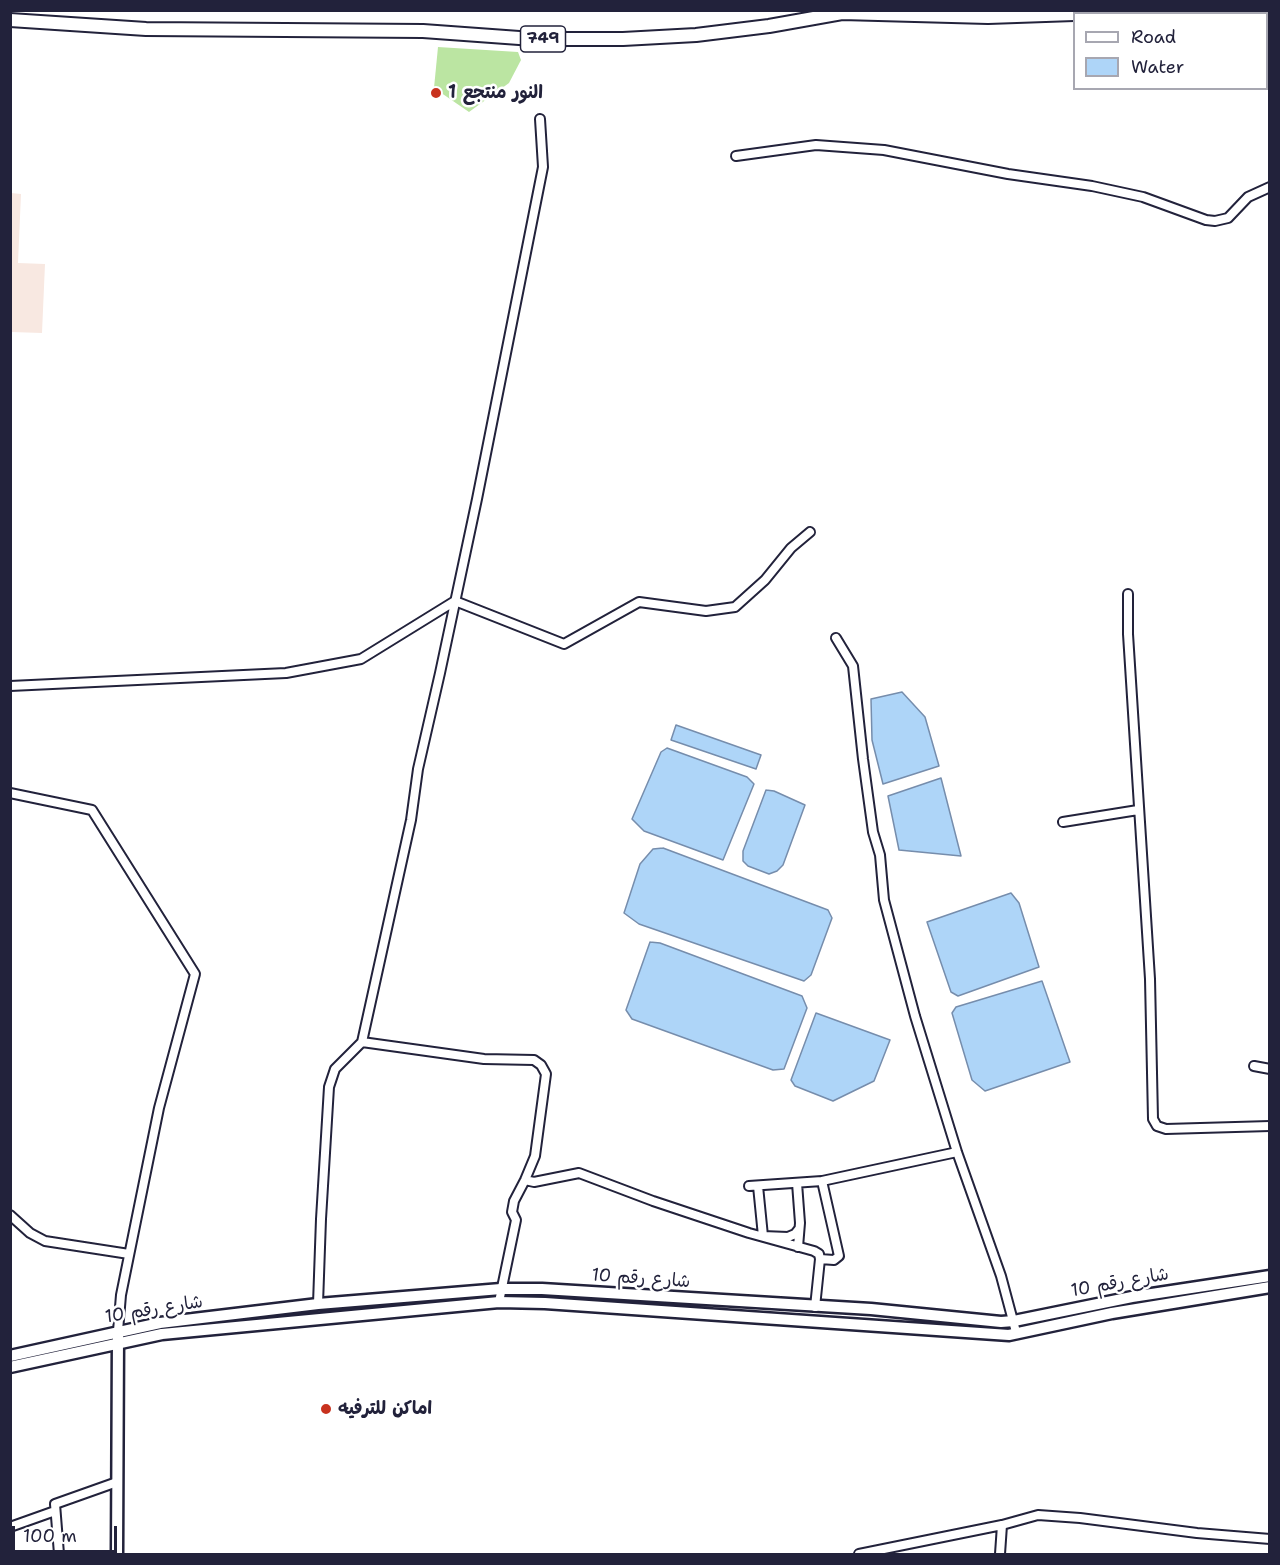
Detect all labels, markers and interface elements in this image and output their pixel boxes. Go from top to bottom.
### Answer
legend [1073,12,1268,90]
text: Road [1131,25,1176,49]
road number: 749 [520,26,566,52]
text: Water [1131,55,1184,79]
place label: 1 النور منتجع [448,82,543,104]
marker: 1 النور منتجع [429,86,443,100]
street label: شارع رقم 10 [1069,1264,1171,1302]
street label: شارع رقم 10 [591,1265,691,1293]
street label: شارع رقم 10 [103,1292,205,1328]
place label: اماكن للترفيه [338,1398,432,1420]
marker: اماكن للترفيه [319,1402,333,1416]
scale bar [15,1514,120,1552]
text: 100 m [23,1524,77,1548]

